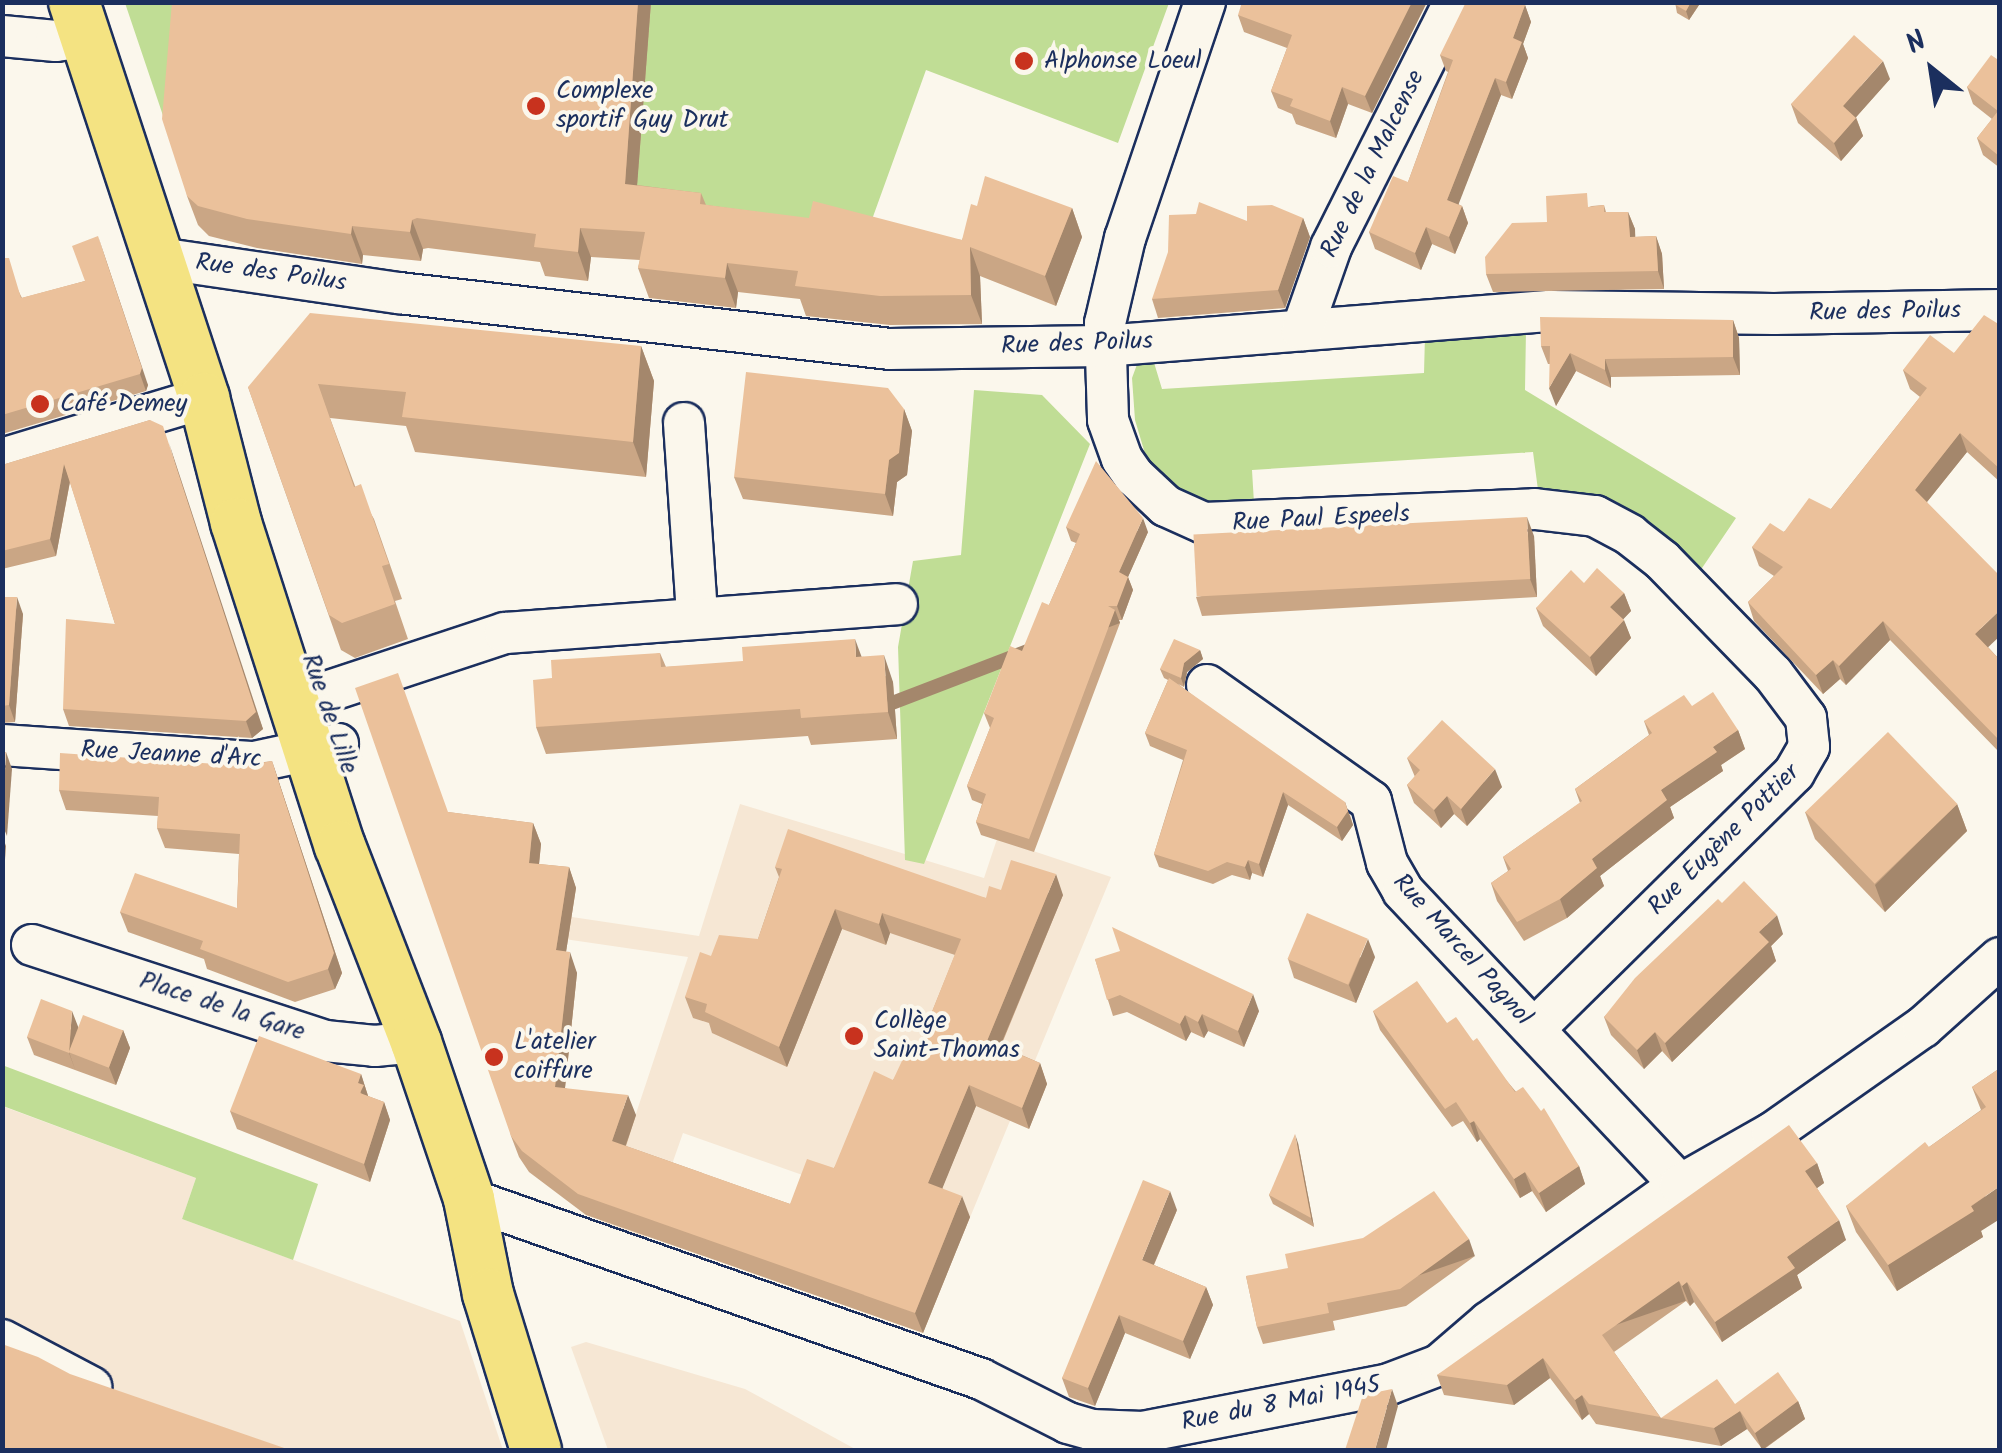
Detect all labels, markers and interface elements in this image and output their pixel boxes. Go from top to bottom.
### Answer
north arrow [1882,20,1982,120]
text: N [1898,20,1936,67]
place label: Alphonse Loeul [1044,46,1202,76]
marker: Alphonse Loeul [1013,50,1035,72]
street label: Rue de la Malcense [1315,65,1431,263]
place label: Complexe sportif Guy Drut [556,77,728,136]
marker: Complexe sportif Guy Drut [525,95,547,117]
street label: Rue des Poilus [194,248,348,298]
street label: Rue des Poilus [1809,296,1961,328]
street label: Rue des Poilus [1001,326,1153,362]
place label: Café Demey [60,389,187,419]
marker: Café Demey [29,393,51,415]
street label: Rue Paul Espeels [1231,499,1411,539]
street label: Rue de Lille [295,650,363,778]
street label: Rue Jeanne d'Arc [80,735,262,775]
street label: Rue Eugène Pottier [1642,758,1806,922]
street label: Rue Marcel Pagnol [1386,868,1538,1032]
street label: Place de la Gare [136,966,308,1048]
place label: Collège Saint-Thomas [874,1007,1020,1066]
marker: Collège Saint-Thomas [843,1025,865,1047]
place label: L'atelier coiffure [514,1028,596,1087]
marker: L'atelier coiffure [483,1046,505,1068]
street label: Rue du 8 Mai 1945 [1179,1370,1383,1438]

